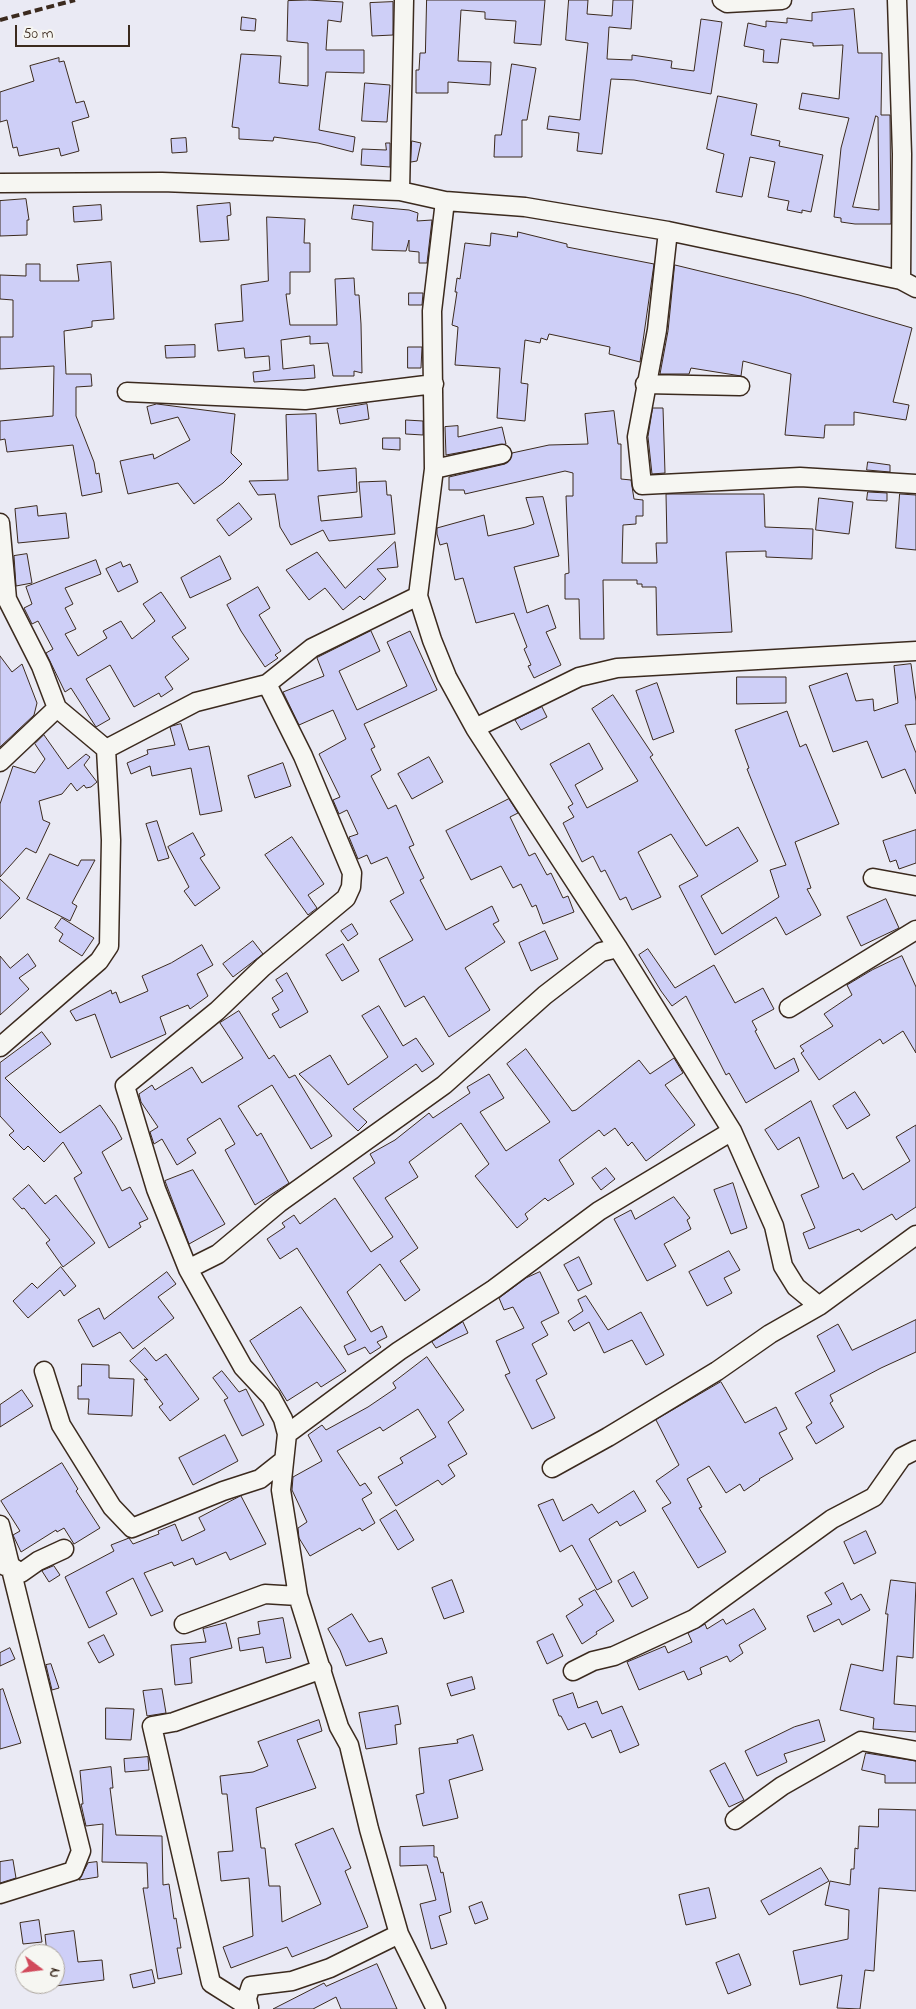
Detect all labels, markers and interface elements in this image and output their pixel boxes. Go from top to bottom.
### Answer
scale bar [18,15,132,47]
text: 50 m [23,23,53,45]
north arrow [15,1944,65,1994]
text: N [43,1965,65,1980]

